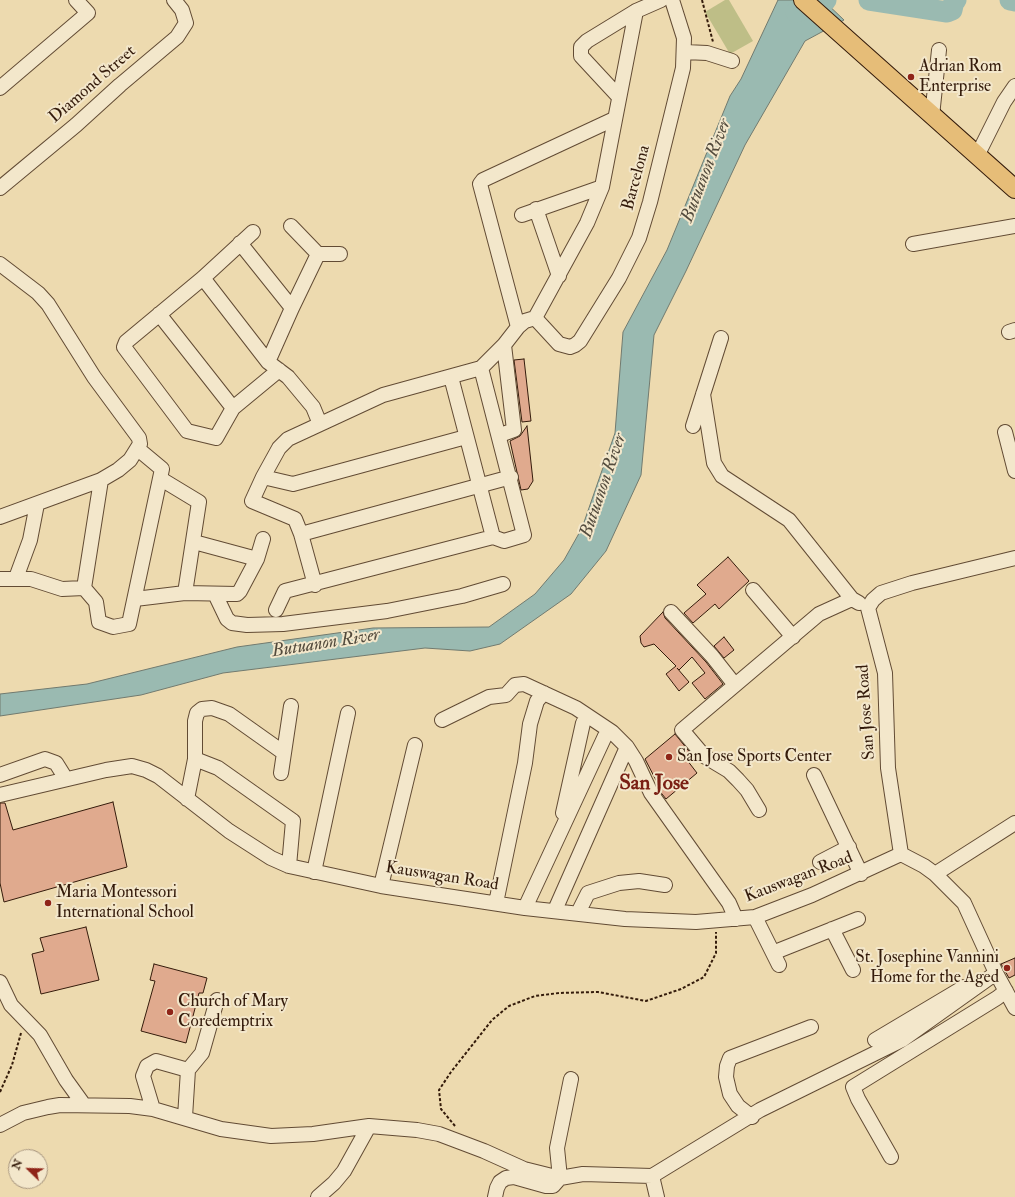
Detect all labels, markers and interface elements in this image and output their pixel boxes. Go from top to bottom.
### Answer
street label: Diamond Street [45,42,141,128]
place label: Adrian Rom Enterprise [919,57,1002,97]
marker: Adrian Rom Enterprise [906,72,916,82]
water label: Butuanon River [677,116,737,226]
street label: Barcelona [619,143,655,213]
water label: Butuanon River [576,431,632,541]
water label: Butuanon River [270,625,382,663]
street label: San Jose Road [853,664,881,760]
place label: San Jose Sports Center [677,747,832,767]
marker: San Jose Sports Center [664,752,674,762]
district label: San Jose [619,771,689,797]
street label: Kauswagan Road [742,848,856,908]
street label: Kauswagan Road [384,858,500,896]
place label: Maria Montessori International School [56,883,194,923]
marker: Maria Montessori International School [43,898,53,908]
place label: St. Josephine Vannini Home for the Aged [855,948,999,988]
marker: St. Josephine Vannini Home for the Aged [1002,963,1012,973]
place label: Church of Mary Coredemptrix [178,992,288,1032]
marker: Church of Mary Coredemptrix [165,1007,175,1017]
north arrow [8,1149,48,1189]
text: N [10,1157,25,1172]

